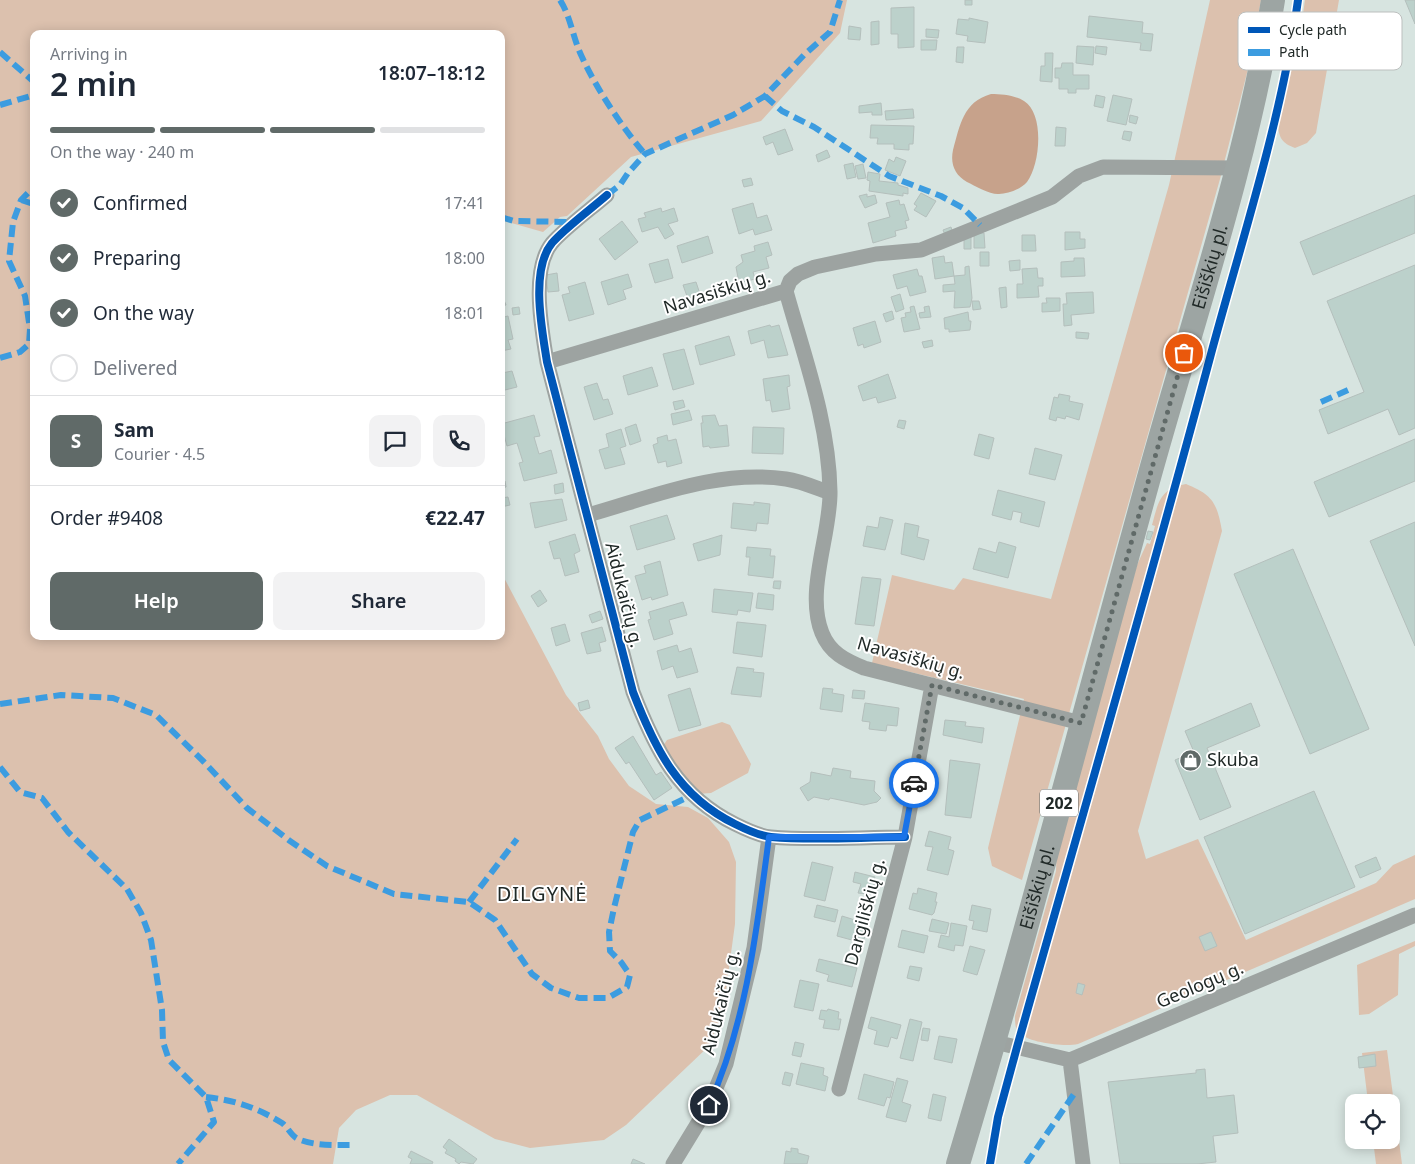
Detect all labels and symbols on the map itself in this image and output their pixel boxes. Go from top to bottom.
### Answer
legend [1238,12,1402,70]
text: Cycle path [1279,20,1347,39]
text: Path [1279,42,1309,61]
street label: Eišiškių pl. [1186,221,1233,312]
street label: Navasiškių g. [660,263,773,319]
pin [1163,332,1205,374]
street label: Aidukaičių g. [600,540,650,650]
street label: Navasiškių g. [855,630,968,684]
place label: Skuba [1207,747,1259,771]
shop icon: Skuba [1179,748,1203,772]
courier [889,758,939,808]
road number: 202 [1040,790,1078,816]
street label: Eišiškių pl. [1013,842,1060,932]
street label: Dargiliškių g. [838,855,890,968]
district label: DILGYNĖ [497,880,587,907]
street label: Aidukaičių g. [695,947,745,1057]
street label: Geologų g. [1152,955,1247,1013]
pin [688,1084,730,1126]

